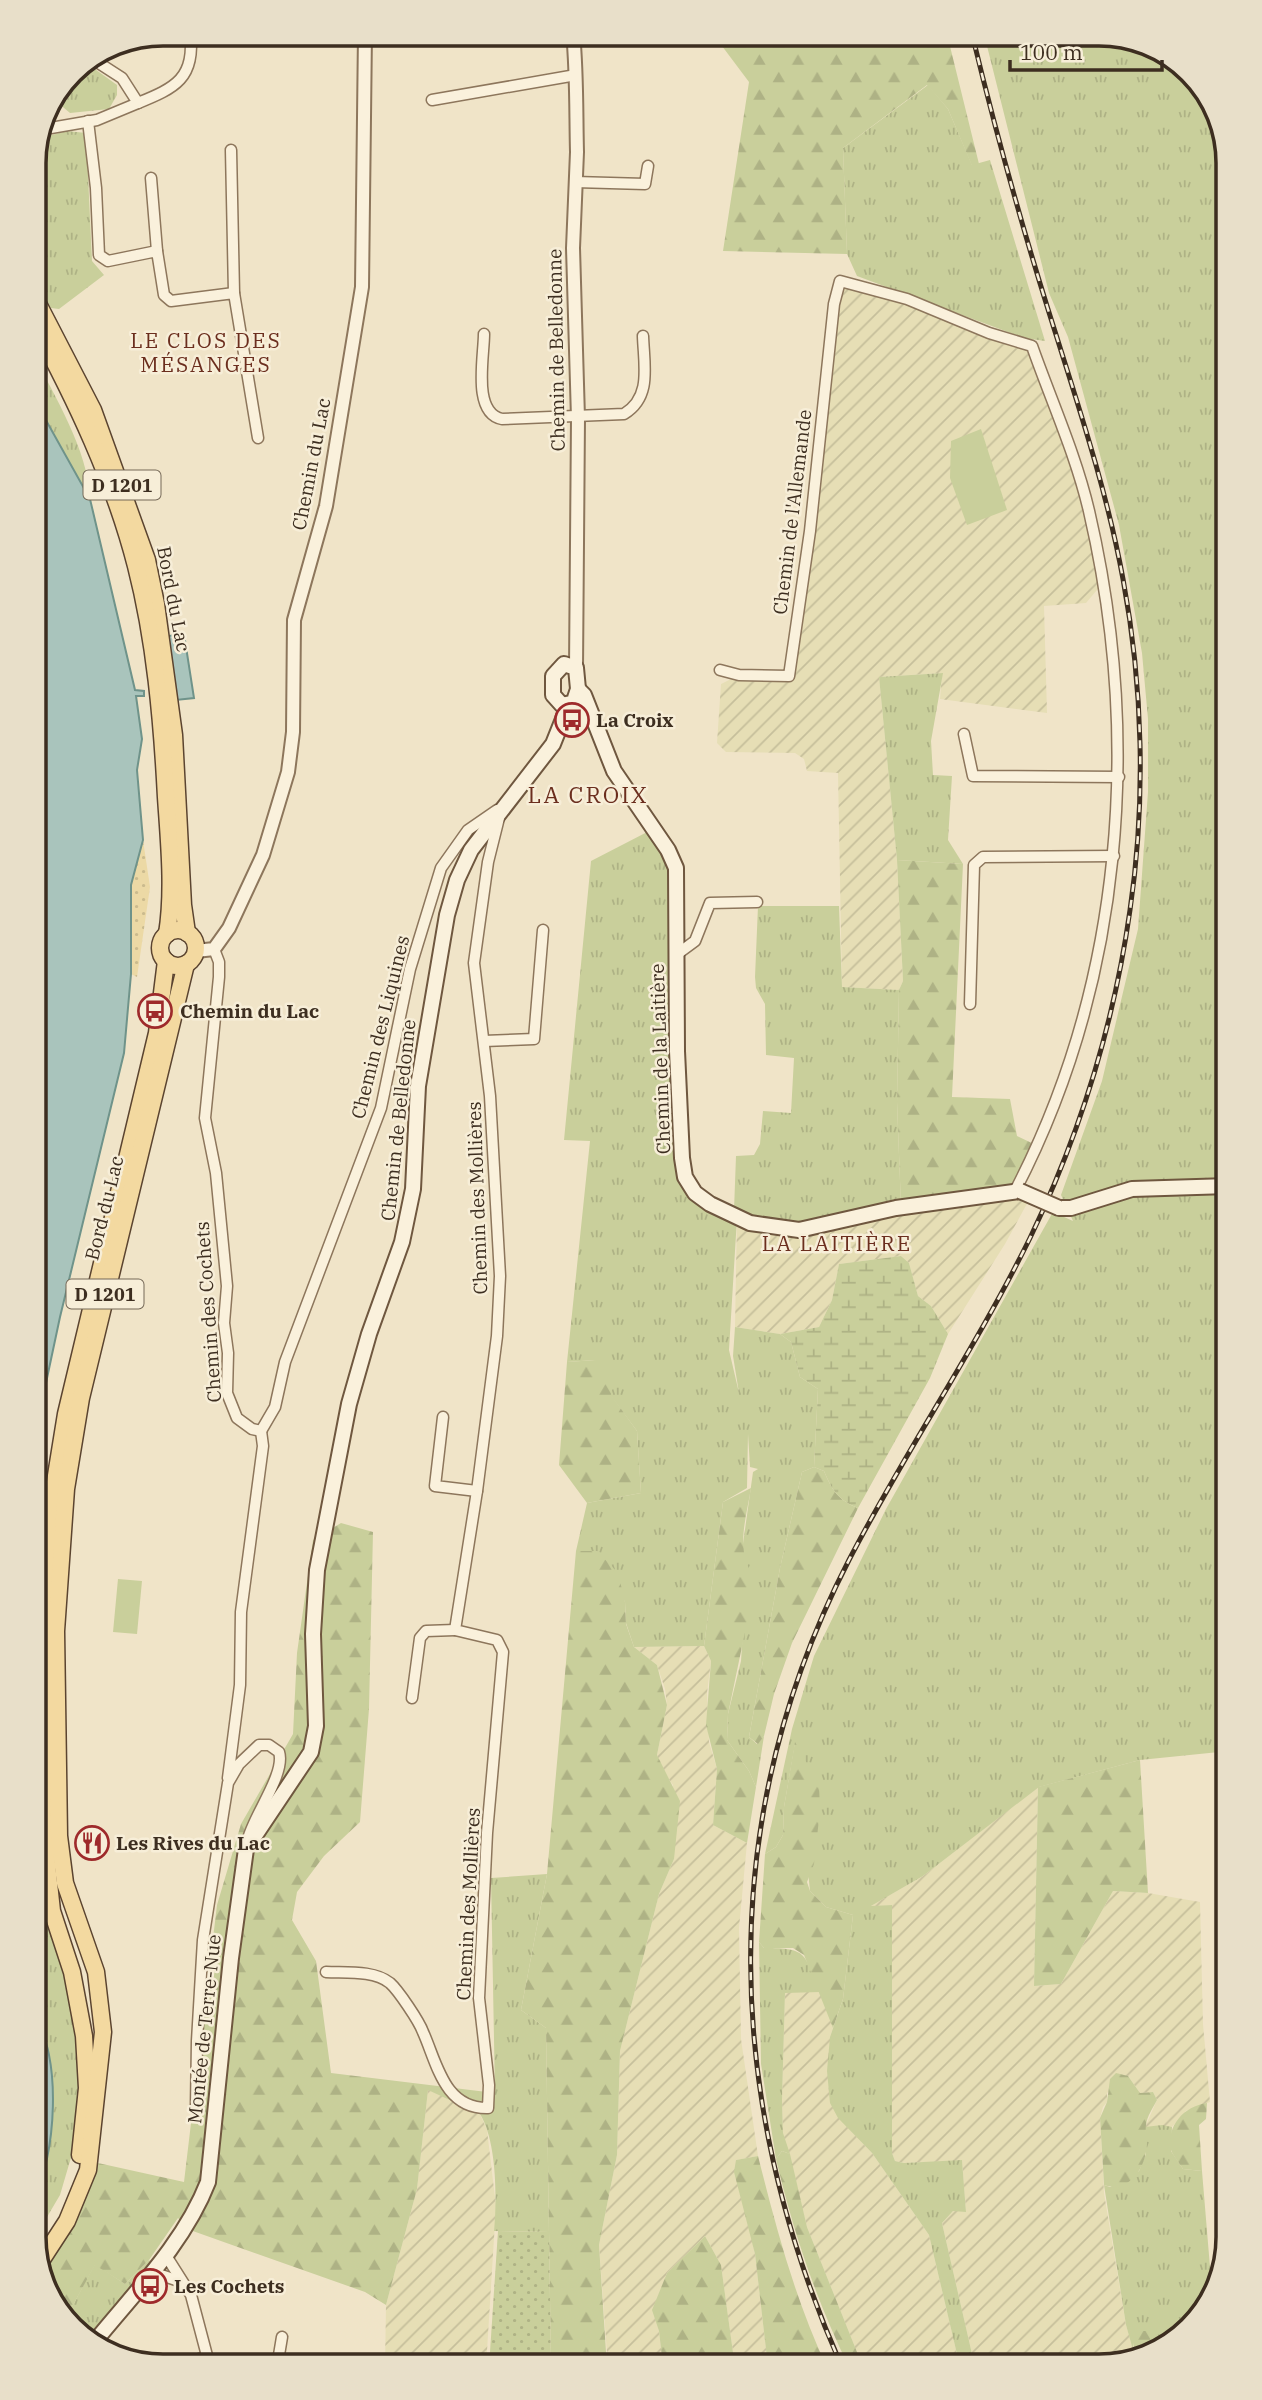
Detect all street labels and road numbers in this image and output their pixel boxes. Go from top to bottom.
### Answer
street label: Chemin de Belledonne [542,249,570,451]
street label: Chemin du Lac [286,396,336,532]
street label: Chemin de l'Allemande [768,408,816,616]
road number: D 1201 [83,471,160,500]
street label: Bord du Lac [152,544,196,654]
street label: Chemin des Liquines [346,933,414,1121]
street label: Chemin de la Laitière [645,963,675,1155]
street label: Chemin de Belledonne [375,1018,421,1222]
street label: Chemin des Mollières [462,1101,492,1295]
street label: Bord du Lac [79,1153,129,1263]
street label: Chemin des Cochets [190,1221,226,1403]
road number: D 1201 [66,1280,144,1308]
street label: Chemin des Mollières [451,1807,485,2001]
street label: Montée de Terre-Nue [182,1933,226,2125]

